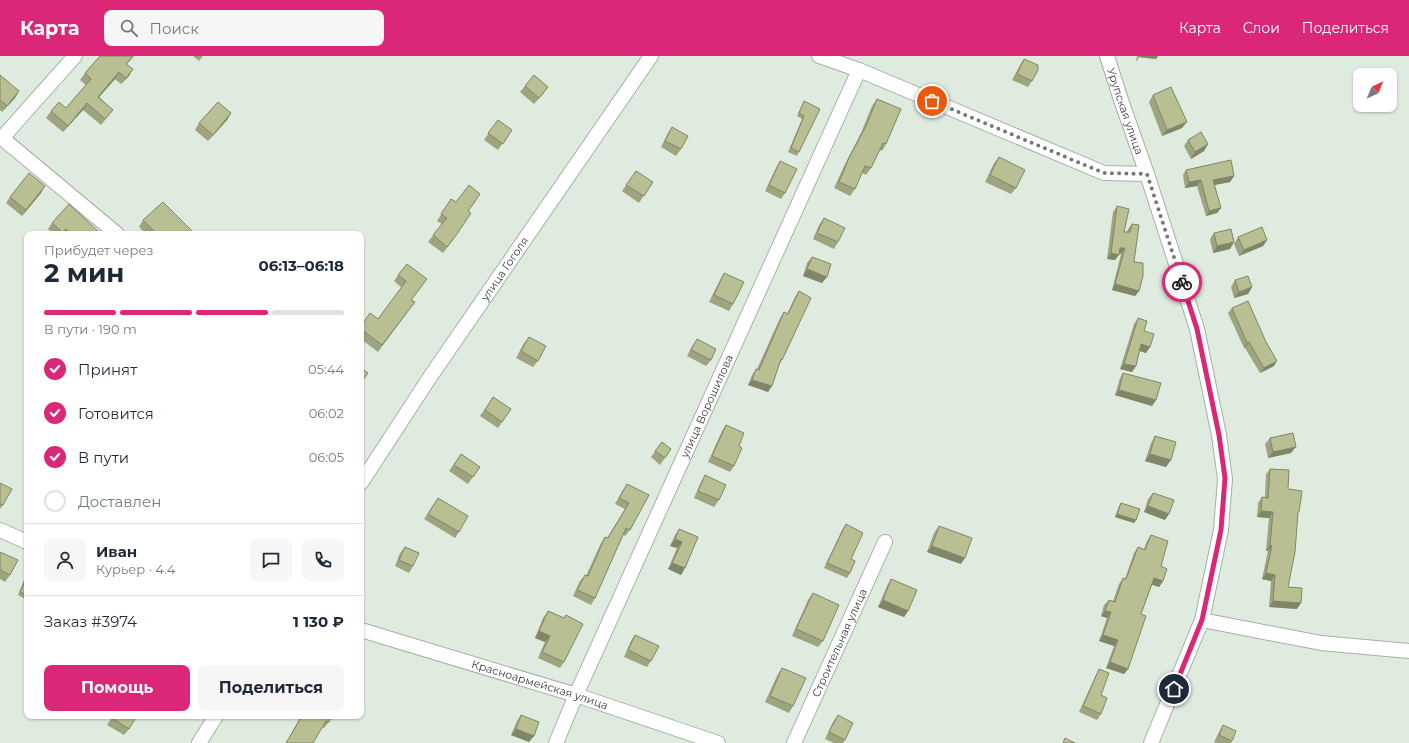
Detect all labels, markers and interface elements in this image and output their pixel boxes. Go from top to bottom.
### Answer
search box [104,10,384,46]
text: Карта [20,17,80,40]
icon: search [118,17,140,39]
text: Поиск [150,19,199,38]
text: Карта [1179,19,1221,37]
text: Слои [1243,19,1280,37]
text: Поделиться [1302,19,1389,37]
street label: Урупская улица [1104,66,1147,156]
north arrow [1353,68,1397,112]
map controls [1353,68,1397,112]
pin [915,84,949,118]
icon: bag [921,90,943,112]
street label: улица Гоголя [477,234,532,304]
text: Прибудет через [44,242,153,258]
text: 06:13–06:18 [259,256,344,275]
text: 2 мин [44,257,124,289]
courier [1162,262,1202,302]
icon: bike [1171,271,1193,293]
text: В пути · 190 m [44,321,137,337]
street label: улица Ворошилова [677,352,736,461]
icon: check [44,358,66,380]
text: Принят [78,360,137,379]
text: 05:44 [308,361,344,377]
icon: check [44,402,66,424]
text: Готовится [78,404,154,423]
text: 06:02 [309,405,344,421]
icon: check [44,446,66,468]
text: В пути [78,448,129,467]
text: 06:05 [309,449,344,465]
text: Доставлен [78,492,161,511]
button: person [44,539,86,581]
button: chat [250,539,292,581]
button: phone [302,539,344,581]
text: Иван [96,542,137,561]
text: Курьер · 4.4 [96,561,175,577]
street label: Строительная улица [809,586,870,699]
text: Заказ #3974 [44,612,137,631]
text: 1 130 ₽ [293,612,344,631]
street label: Красноармейская улица [470,657,610,712]
button: Помощь [44,665,190,711]
button: Поделиться [198,665,344,711]
pin [1157,672,1191,706]
icon: home [1163,678,1185,700]

